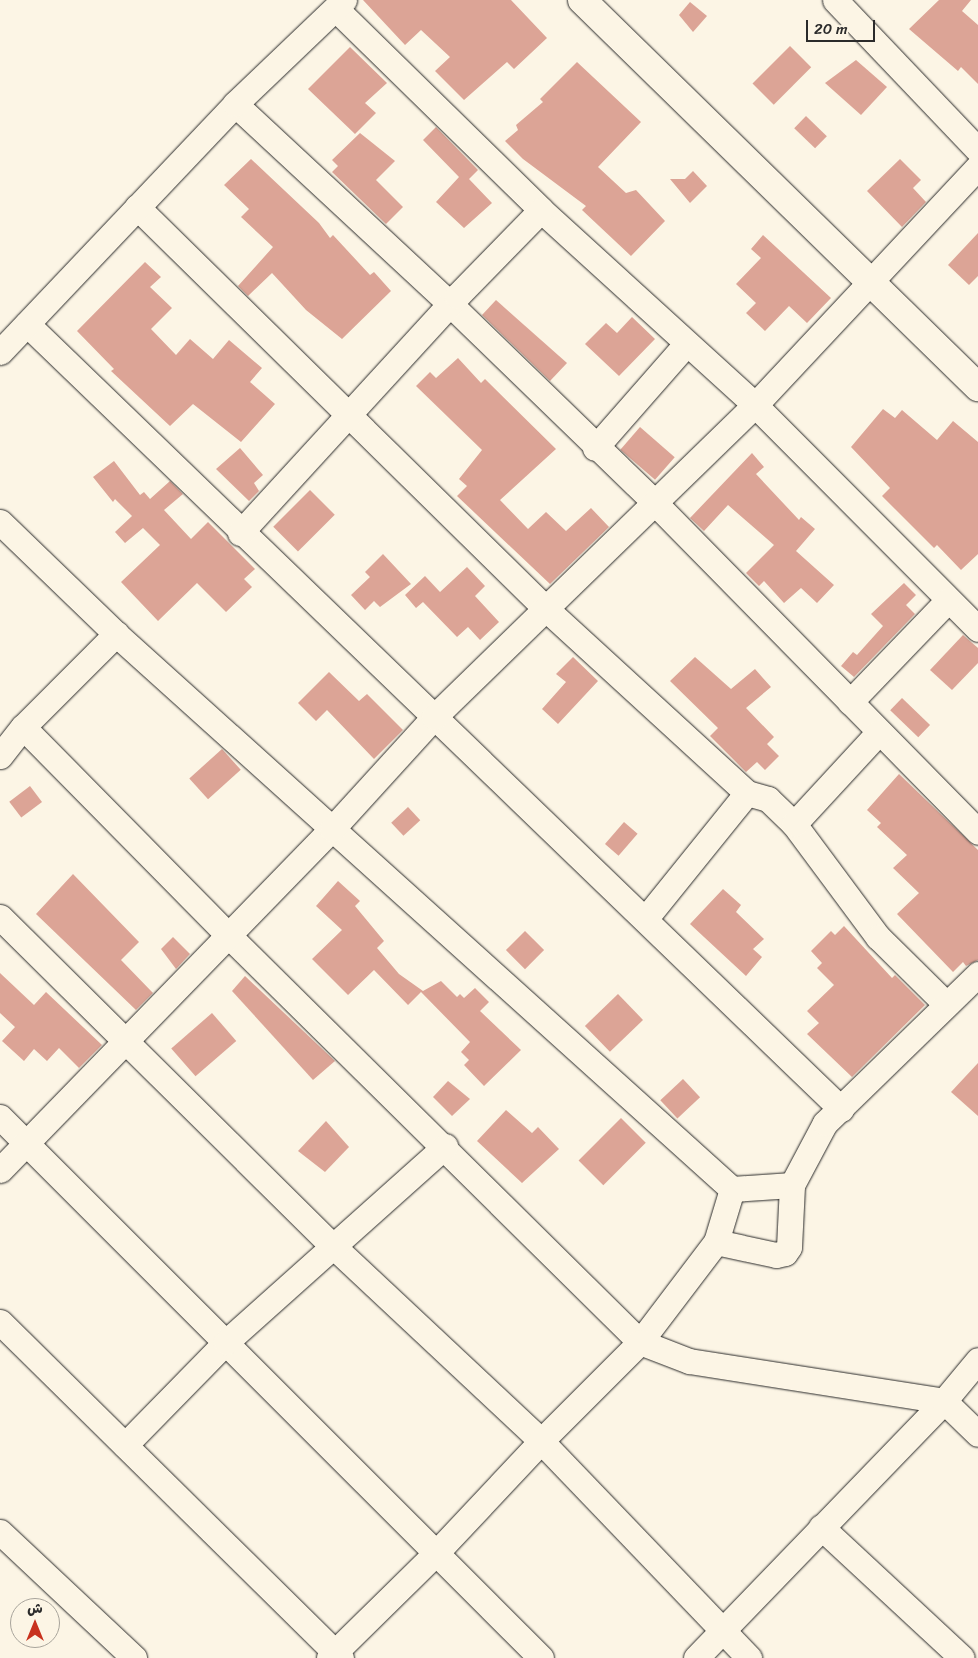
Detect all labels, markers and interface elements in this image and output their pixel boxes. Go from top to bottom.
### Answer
scale bar [808,10,877,42]
text: 20 m [814,16,848,42]
text: ش [27,1596,43,1621]
north arrow [10,1598,60,1648]

